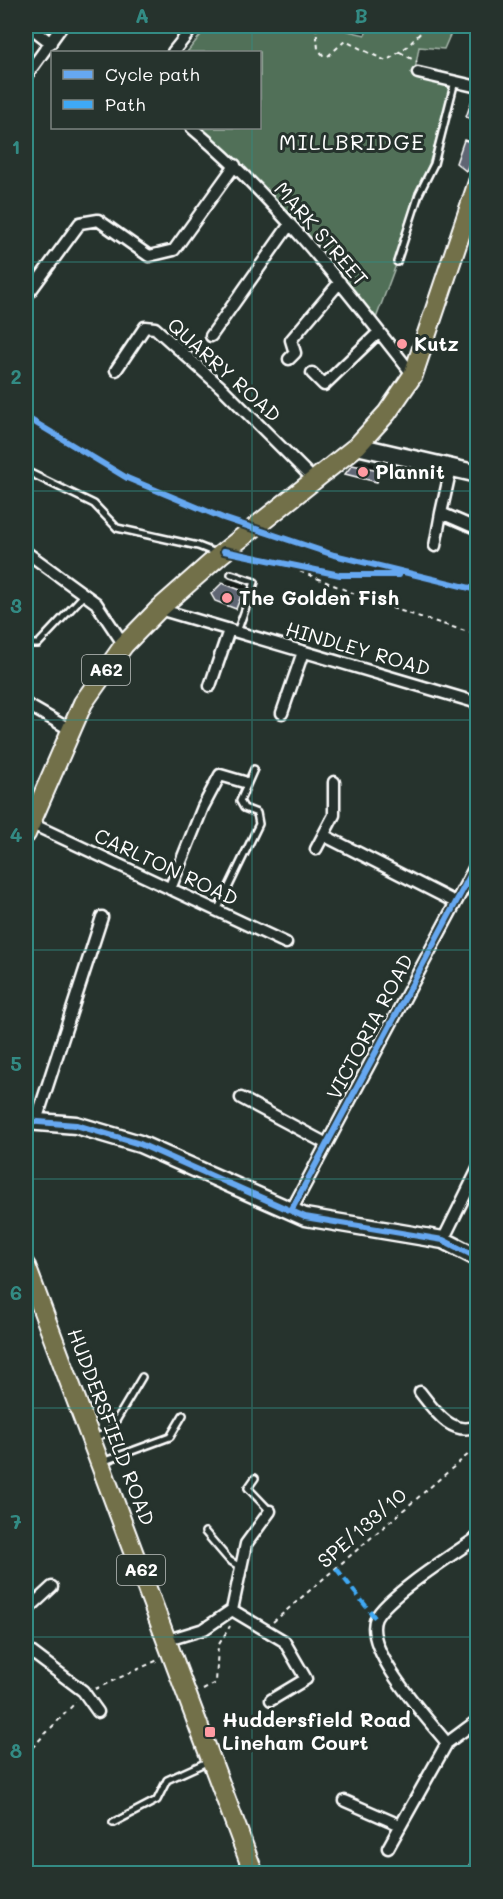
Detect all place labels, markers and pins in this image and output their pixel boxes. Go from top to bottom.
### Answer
place label: Kutz [414,330,459,356]
marker: Kutz [395,337,409,351]
place label: Plannit [375,458,445,484]
marker: Plannit [356,465,370,479]
place label: The Golden Fish [239,584,399,610]
marker: The Golden Fish [220,591,234,605]
place label: Huddersfield Road Lineham Court [222,1706,411,1755]
marker: Huddersfield Road Lineham Court [203,1725,217,1739]

